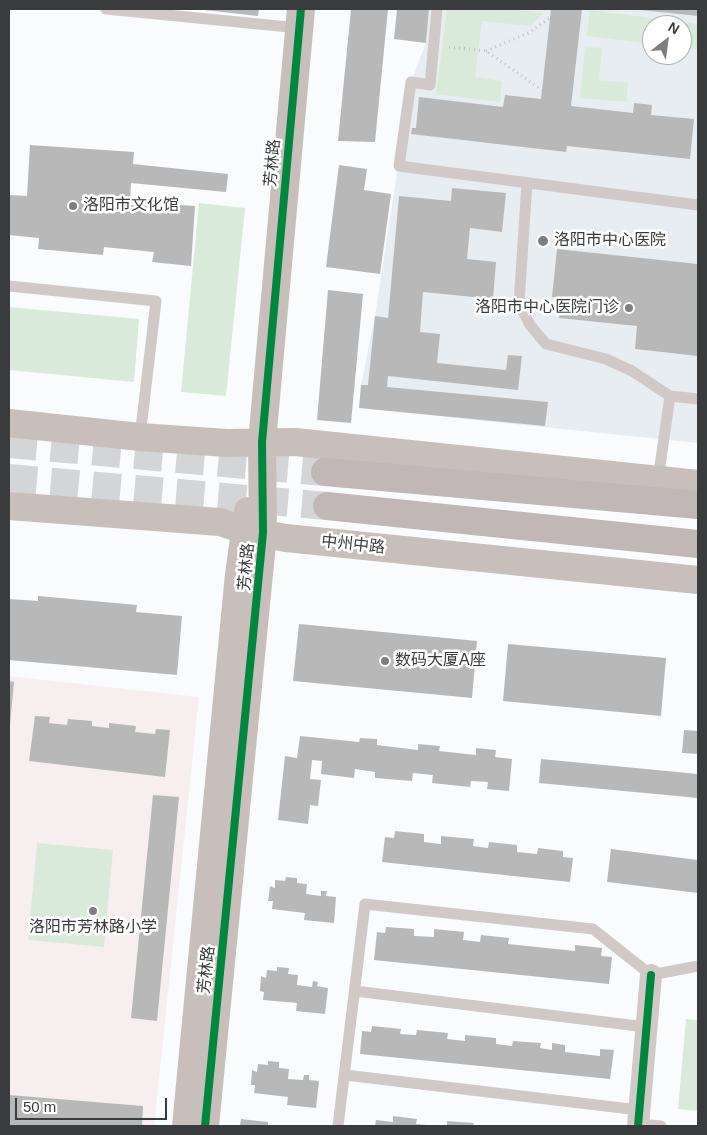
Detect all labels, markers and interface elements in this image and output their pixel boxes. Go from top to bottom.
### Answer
north arrow [642,15,692,65]
text: N [666,18,682,37]
street label: 芳林路 [261,138,285,188]
place label: 洛阳市文化馆 [83,196,179,216]
marker: 洛阳市文化馆 [67,200,79,212]
place label: 洛阳市中心医院 [554,231,666,251]
marker: 洛阳市中心医院 [536,234,550,248]
place label: 洛阳市中心医院门诊 [475,298,619,318]
marker: 洛阳市中心医院门诊 [623,302,635,314]
street label: 中州中路 [320,532,386,558]
street label: 芳林路 [235,542,259,592]
place label: 数码大厦A座 [395,651,486,671]
marker: 数码大厦A座 [379,655,391,667]
marker: 洛阳市芳林路小学 [87,905,99,917]
place label: 洛阳市芳林路小学 [29,918,157,938]
street label: 芳林路 [195,945,219,995]
scale bar [18,1088,170,1120]
text: 50 m [23,1098,56,1115]

